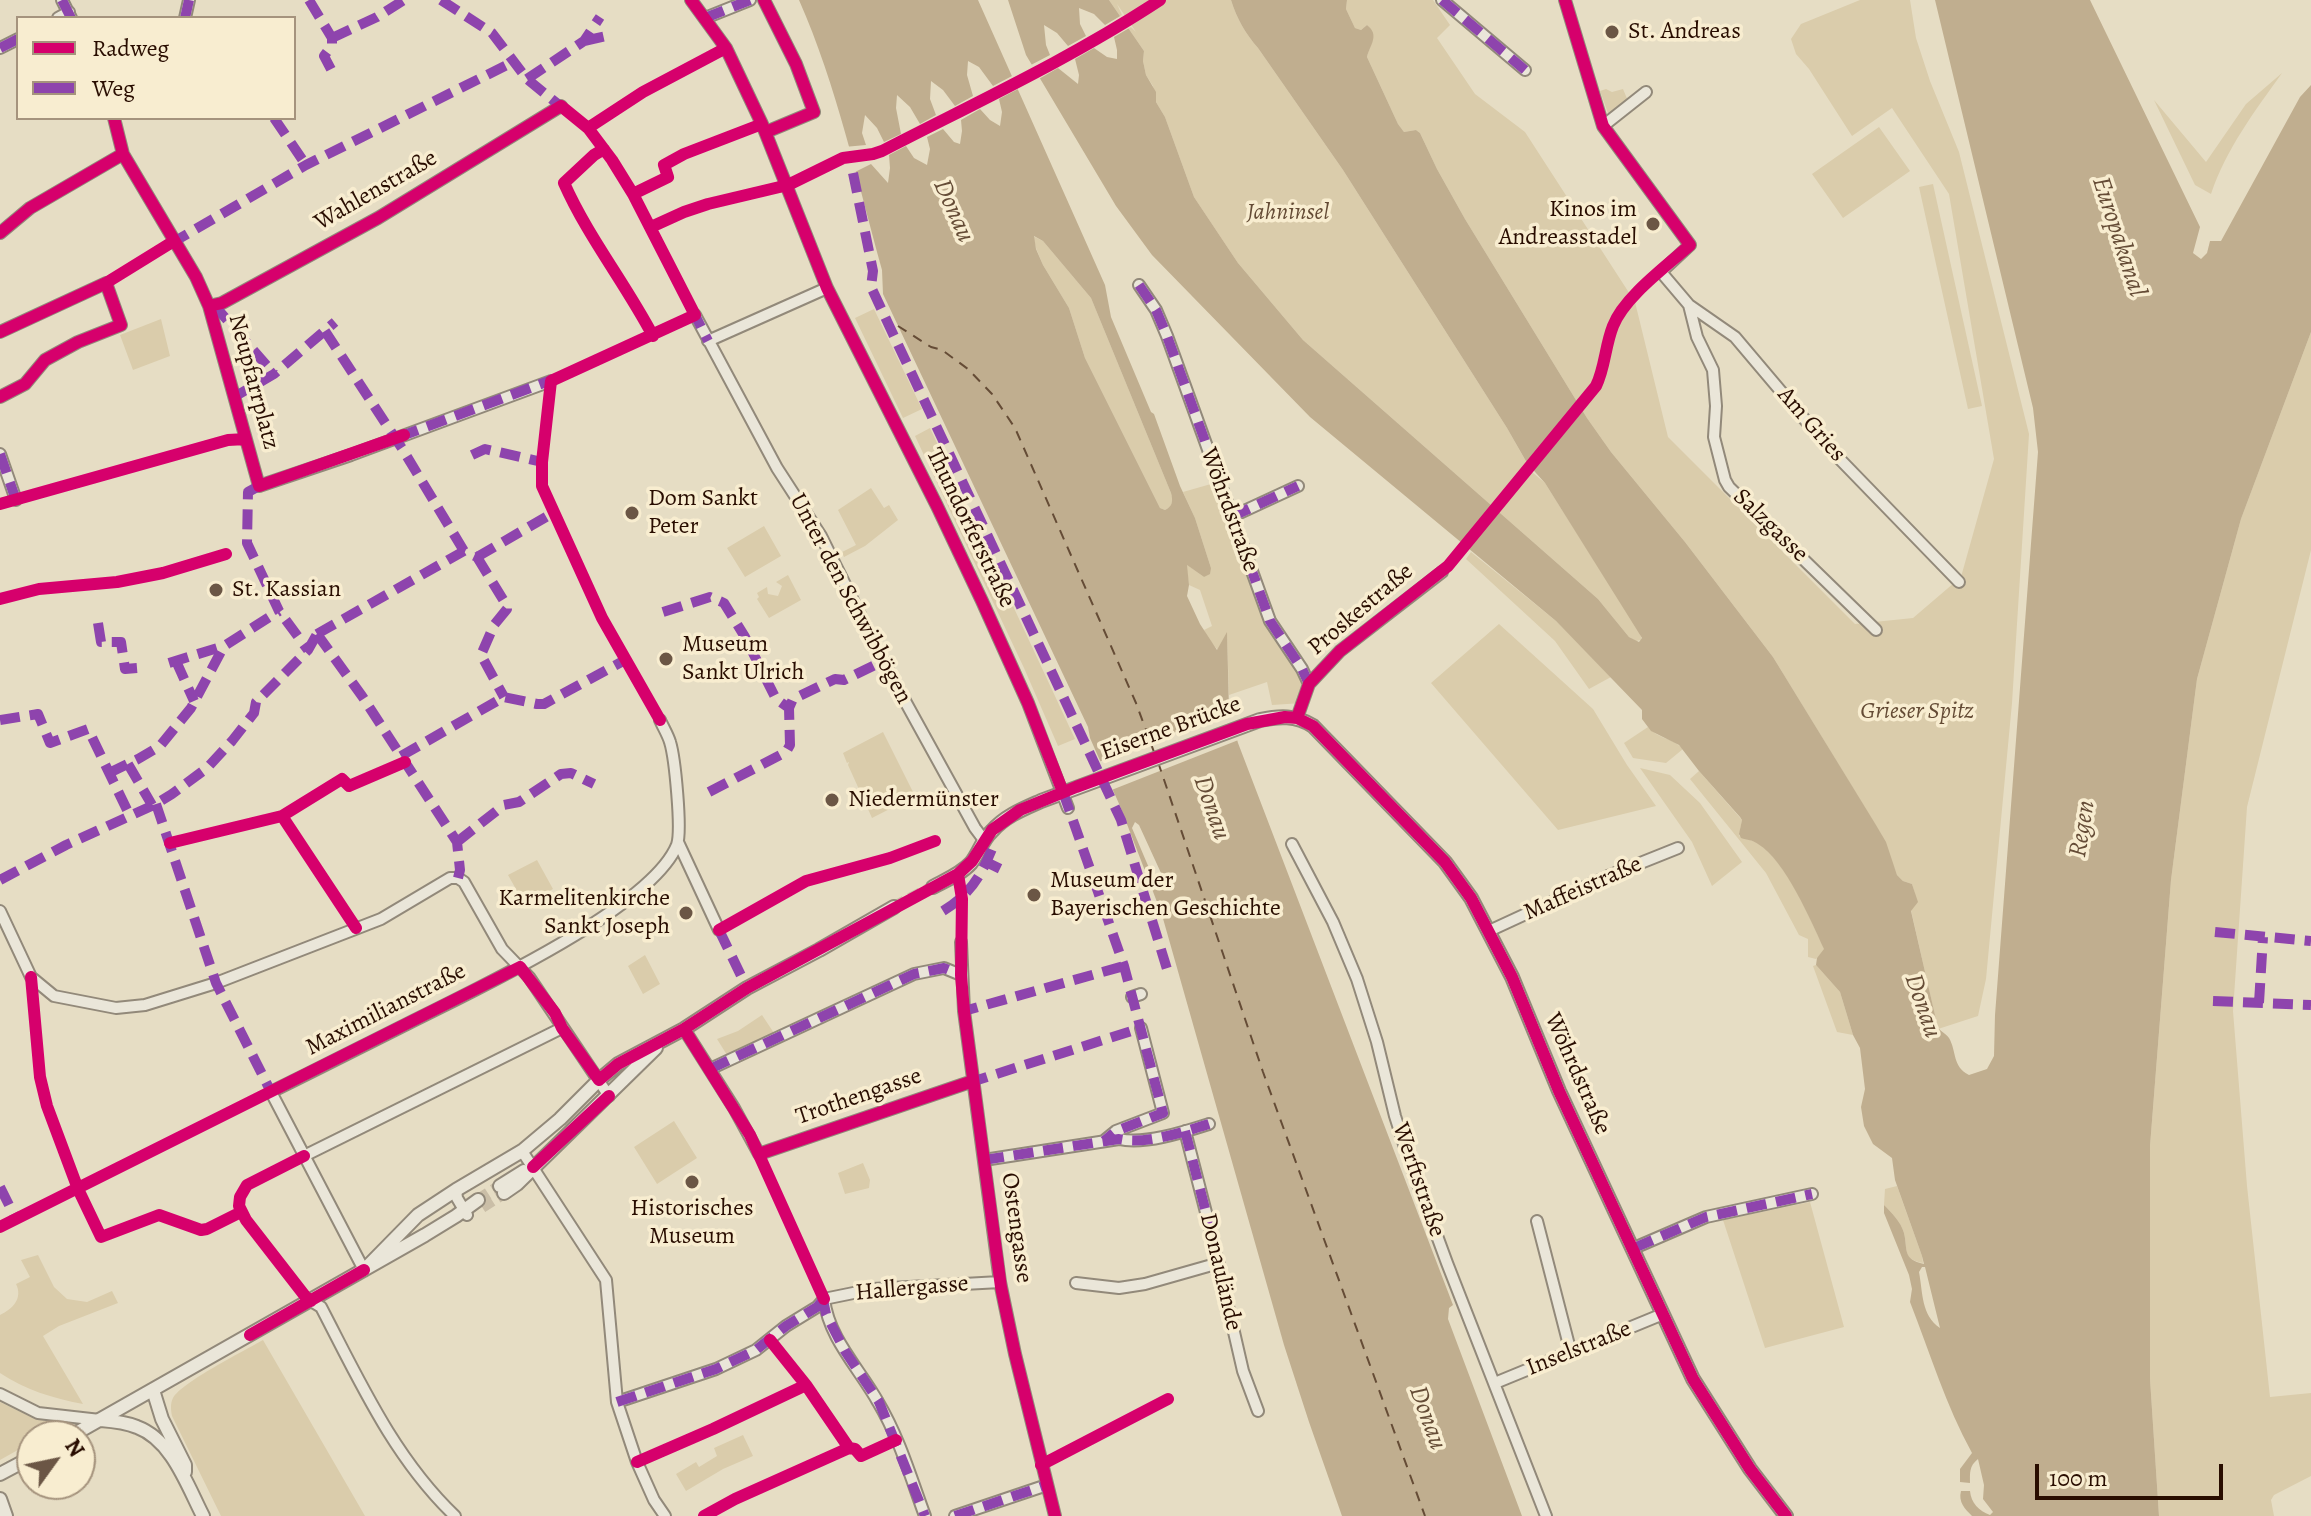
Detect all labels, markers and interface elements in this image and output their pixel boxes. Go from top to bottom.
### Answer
legend [16,16,296,120]
place label: St. Andreas [1628,18,1741,46]
marker: St. Andreas [1603,23,1621,41]
text: Radweg [92,32,169,64]
text: Weg [92,72,135,104]
street label: Wahlenstraße [310,144,442,238]
water label: Europakanal [2084,173,2152,301]
water label: Donau [925,175,981,247]
place label: Kinos im Andreasstadel [1499,196,1637,252]
park label: Jahninsel [1247,199,1329,227]
marker: Kinos im Andreasstadel [1644,215,1662,233]
street label: Neupfarrplatz [221,311,285,453]
street label: Am Gries [1771,382,1851,468]
street label: Thundorferstraße [919,443,1021,613]
street label: Wöhrdstraße [1193,444,1265,576]
street label: Salzgasse [1726,483,1814,569]
place label: Dom Sankt Peter [648,485,758,541]
street label: Unter den Schwibbögen [782,489,918,709]
marker: Dom Sankt Peter [623,504,641,522]
street label: Proskestraße [1303,558,1419,662]
place label: St. Kassian [232,576,341,604]
marker: St. Kassian [207,581,225,599]
place label: Museum Sankt Ulrich [682,631,804,687]
marker: Museum Sankt Ulrich [657,650,675,668]
street label: Eiserne Brücke [1097,690,1245,768]
park label: Grieser Spitz [1860,698,1974,726]
water label: Donau [1186,772,1236,844]
place label: Niedermünster [848,786,999,814]
marker: Niedermünster [823,791,841,809]
water label: Regen [2063,798,2103,860]
street label: Maffeistraße [1520,850,1646,928]
place label: Museum der Bayerischen Geschichte [1050,867,1281,923]
place label: Karmelitenkirche Sankt Joseph [498,885,670,941]
marker: Museum der Bayerischen Geschichte [1025,886,1043,904]
marker: Karmelitenkirche Sankt Joseph [677,904,695,922]
street label: Maximilianstraße [301,957,471,1063]
water label: Donau [1897,970,1947,1042]
street label: Wöhrdstraße [1537,1009,1617,1139]
street label: Trothengasse [792,1062,926,1132]
street label: Werftstraße [1385,1119,1451,1241]
street label: Ostengasse [994,1171,1038,1285]
marker: Historisches Museum [683,1173,701,1191]
place label: Historisches Museum [630,1195,754,1251]
street label: Donaulände [1192,1210,1248,1334]
street label: Hallergasse [854,1270,970,1308]
street label: Inselstraße [1522,1315,1636,1383]
water label: Donau [1401,1382,1453,1454]
north arrow [16,1420,96,1500]
text: N [58,1433,91,1463]
scale bar [2039,1448,2227,1498]
text: 100 m [2049,1462,2108,1494]

